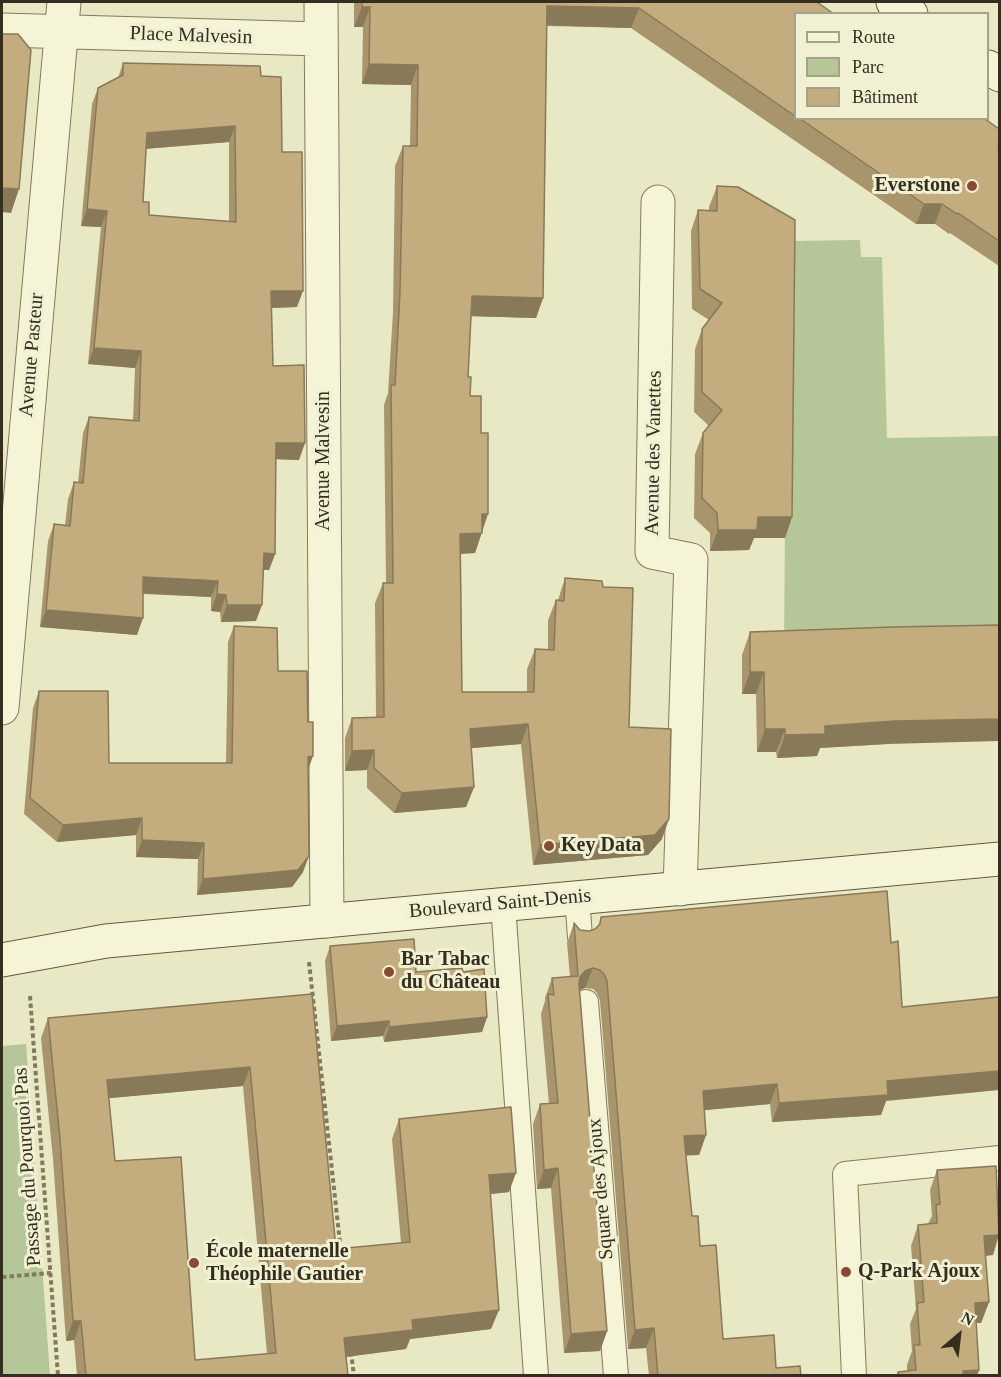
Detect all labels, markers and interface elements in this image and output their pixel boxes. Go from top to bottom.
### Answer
legend [794,12,989,120]
street label: Place Malvesin [129,22,253,50]
text: Route [852,27,895,47]
text: Parc [852,57,884,77]
text: Bâtiment [852,87,918,107]
place label: Everstone [874,174,960,198]
marker: Everstone [965,179,979,193]
street label: Avenue Pasteur [15,292,49,418]
street label: Avenue des Vanettes [641,370,667,536]
street label: Avenue Malvesin [312,391,336,531]
place label: Key Data [561,834,642,858]
marker: Key Data [542,839,556,853]
street label: Boulevard Saint-Denis [408,884,592,924]
place label: Bar Tabac du Château [401,948,500,995]
marker: Bar Tabac du Château [382,965,396,979]
street label: Passage du Pourquoi Pas [9,1067,47,1267]
street label: Square des Ajoux [583,1117,619,1261]
place label: École maternelle Théophile Gautier [206,1240,363,1287]
marker: École maternelle Théophile Gautier [187,1256,201,1270]
place label: Q-Park Ajoux [858,1260,980,1284]
marker: Q-Park Ajoux [839,1265,853,1279]
north arrow [929,1305,989,1365]
text: N [959,1308,977,1329]

